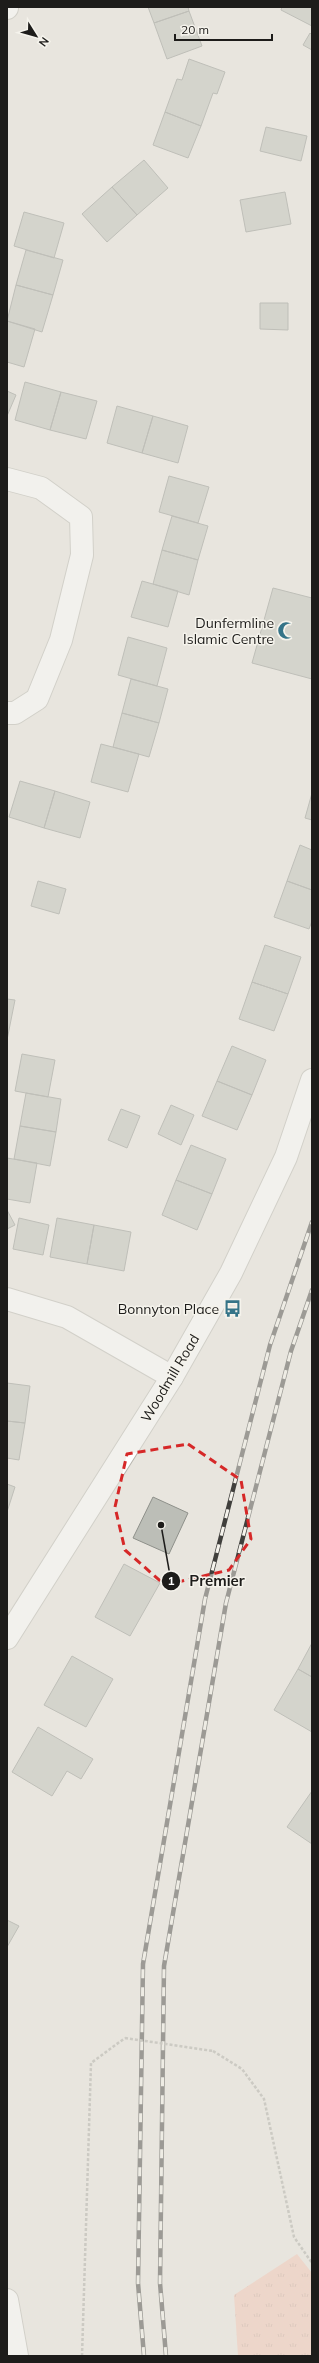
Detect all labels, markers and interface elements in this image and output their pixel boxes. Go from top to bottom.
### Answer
north arrow [16,16,56,56]
scale bar [175,16,272,42]
text: 20 m [181,22,209,37]
text: N [36,34,52,50]
place label: Dunfermline Islamic Centre [183,614,274,648]
mosque icon: Dunfermline Islamic Centre [277,621,297,641]
bus stop icon: Bonnyton Place [222,1299,242,1319]
place label: Bonnyton Place [118,1300,219,1318]
street label: Woodmill Road [137,1331,203,1425]
callout: Premier [161,1568,253,1595]
text: Premier [189,1571,245,1590]
text: 1 [167,1573,175,1588]

